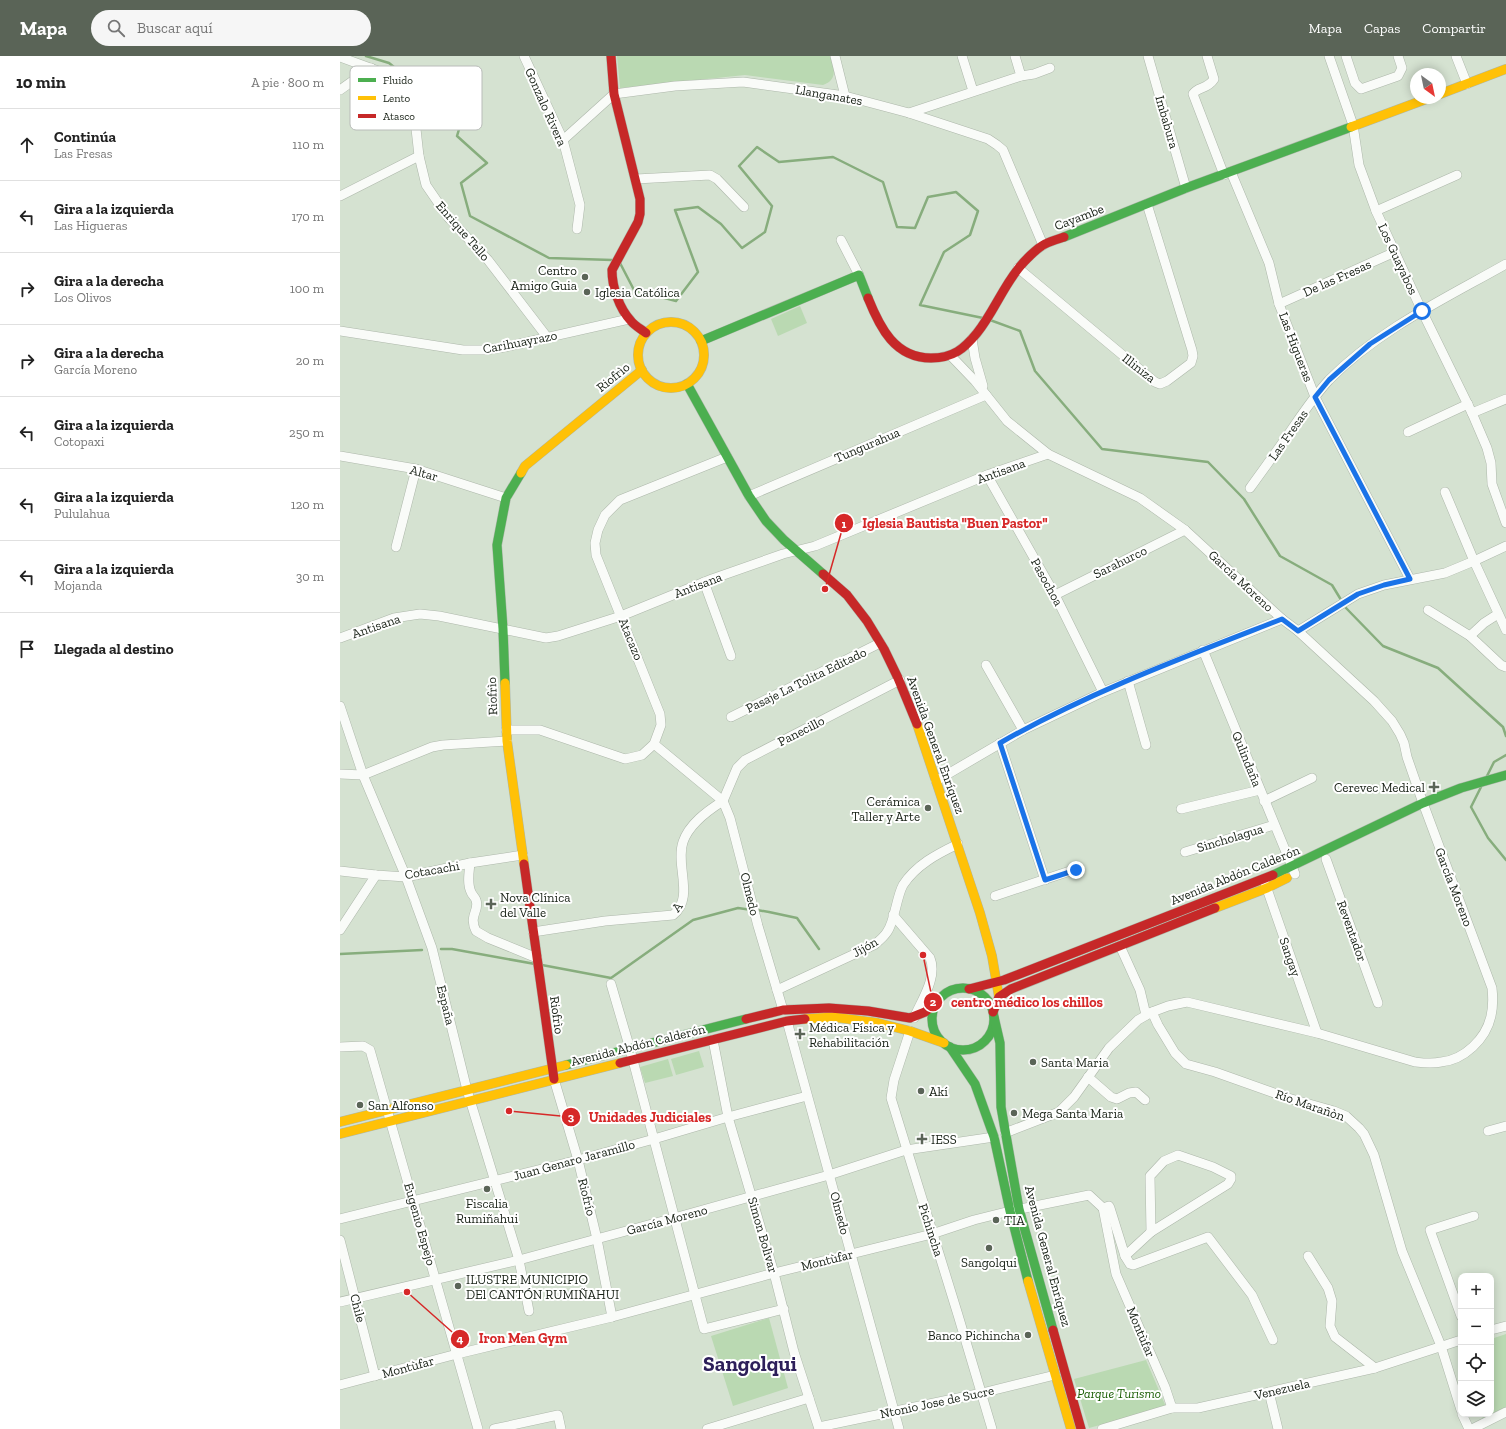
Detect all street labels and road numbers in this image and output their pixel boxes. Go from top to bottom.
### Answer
street label: Gonzalo Rivera [522,65,570,149]
street label: Llanganates [794,82,864,108]
street label: Imbabura [1152,94,1182,151]
street label: Enrique Tello [433,198,493,264]
street label: Cayambe [1052,201,1106,233]
street label: Los Guayabos [1375,221,1421,297]
street label: De las Fresas [1301,256,1374,300]
street label: Las Higueras [1276,310,1316,384]
street label: Carihuayrazo [482,327,559,357]
street label: Illiniza [1119,350,1159,386]
street label: Riofrìo [593,359,633,395]
street label: Las Fresas [1265,406,1311,463]
street label: Tungurahua [832,424,903,466]
street label: Antisana [975,455,1028,487]
street label: Altar [408,462,440,484]
street label: Sarahurco [1091,542,1149,581]
street label: García Moreno [1205,547,1277,615]
street label: Pasochoa [1028,556,1067,609]
street label: Antisana [672,569,725,601]
street label: Antisana [350,611,403,641]
street label: Atacazo [616,616,646,663]
street label: Pasaje La Tolita Editado [743,644,870,717]
street label: Avenida General Enríquez [904,674,968,816]
street label: Riofrìo [484,676,500,715]
street label: Panecillo [775,713,827,749]
street label: Qulindaña [1229,729,1265,790]
street label: Sincholagua [1195,821,1266,855]
street label: Avenida Abdón Calderón [1168,842,1302,908]
street label: García Moreno [1432,846,1476,929]
street label: Cotacachi [403,858,461,882]
street label: Olmedo [737,871,763,917]
street label: Reventador [1334,898,1370,964]
street label: A [668,899,686,915]
street label: Jijón [850,934,881,961]
street label: Sangay [1276,935,1304,979]
street label: España [434,984,458,1027]
street label: Riofrìo [547,995,567,1035]
street label: Avenida Abdón Calderón [569,1021,707,1069]
street label: Río Marañòn [1273,1086,1347,1124]
street label: Juan Genaro Jaramillo [512,1136,637,1183]
street label: Riofrío [575,1177,599,1218]
street label: Eugenio Espejo [400,1181,439,1268]
street label: Avenida General Enríquez [1022,1184,1074,1328]
street label: Olmedo [827,1190,853,1236]
street label: Simon Bolìvar [745,1195,781,1275]
street label: García Moreno [625,1202,709,1238]
street label: Pichincha [915,1202,947,1259]
street label: Montùfar [799,1246,855,1274]
street label: Chile [347,1292,369,1324]
street label: Montùfar [1124,1305,1158,1359]
street label: Montùfar [380,1353,436,1381]
street label: Venezuela [1252,1375,1312,1403]
street label: Ntonio Jose de Sucre [879,1383,995,1421]

